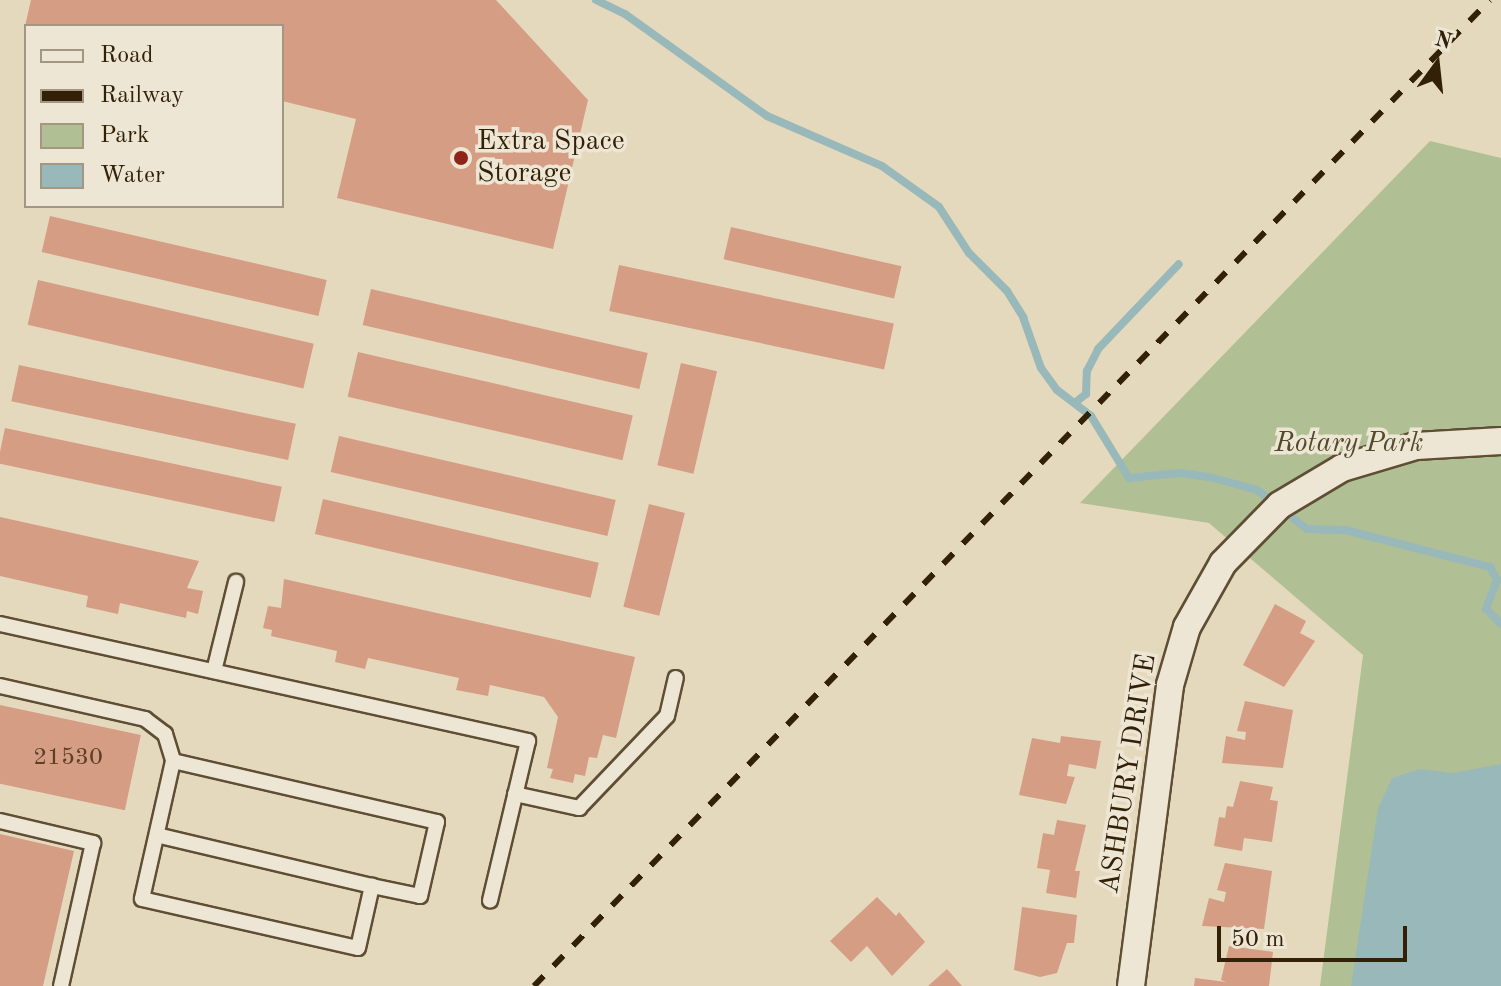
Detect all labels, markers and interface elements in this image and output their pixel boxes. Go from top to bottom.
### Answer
legend [24,24,284,208]
north arrow [1397,24,1477,104]
text: N [1432,28,1454,54]
text: Road [100,44,153,68]
text: Railway [100,84,184,108]
text: Park [100,124,149,148]
place label: Extra Space Storage [477,125,625,191]
marker: Extra Space Storage [452,149,470,167]
text: Water [100,164,165,188]
park label: Rotary Park [1274,427,1424,461]
street label: ASHBURY DRIVE [1093,652,1165,896]
house number: 21530 [33,745,103,773]
scale bar [1221,910,1411,960]
text: 50 m [1231,928,1285,952]

